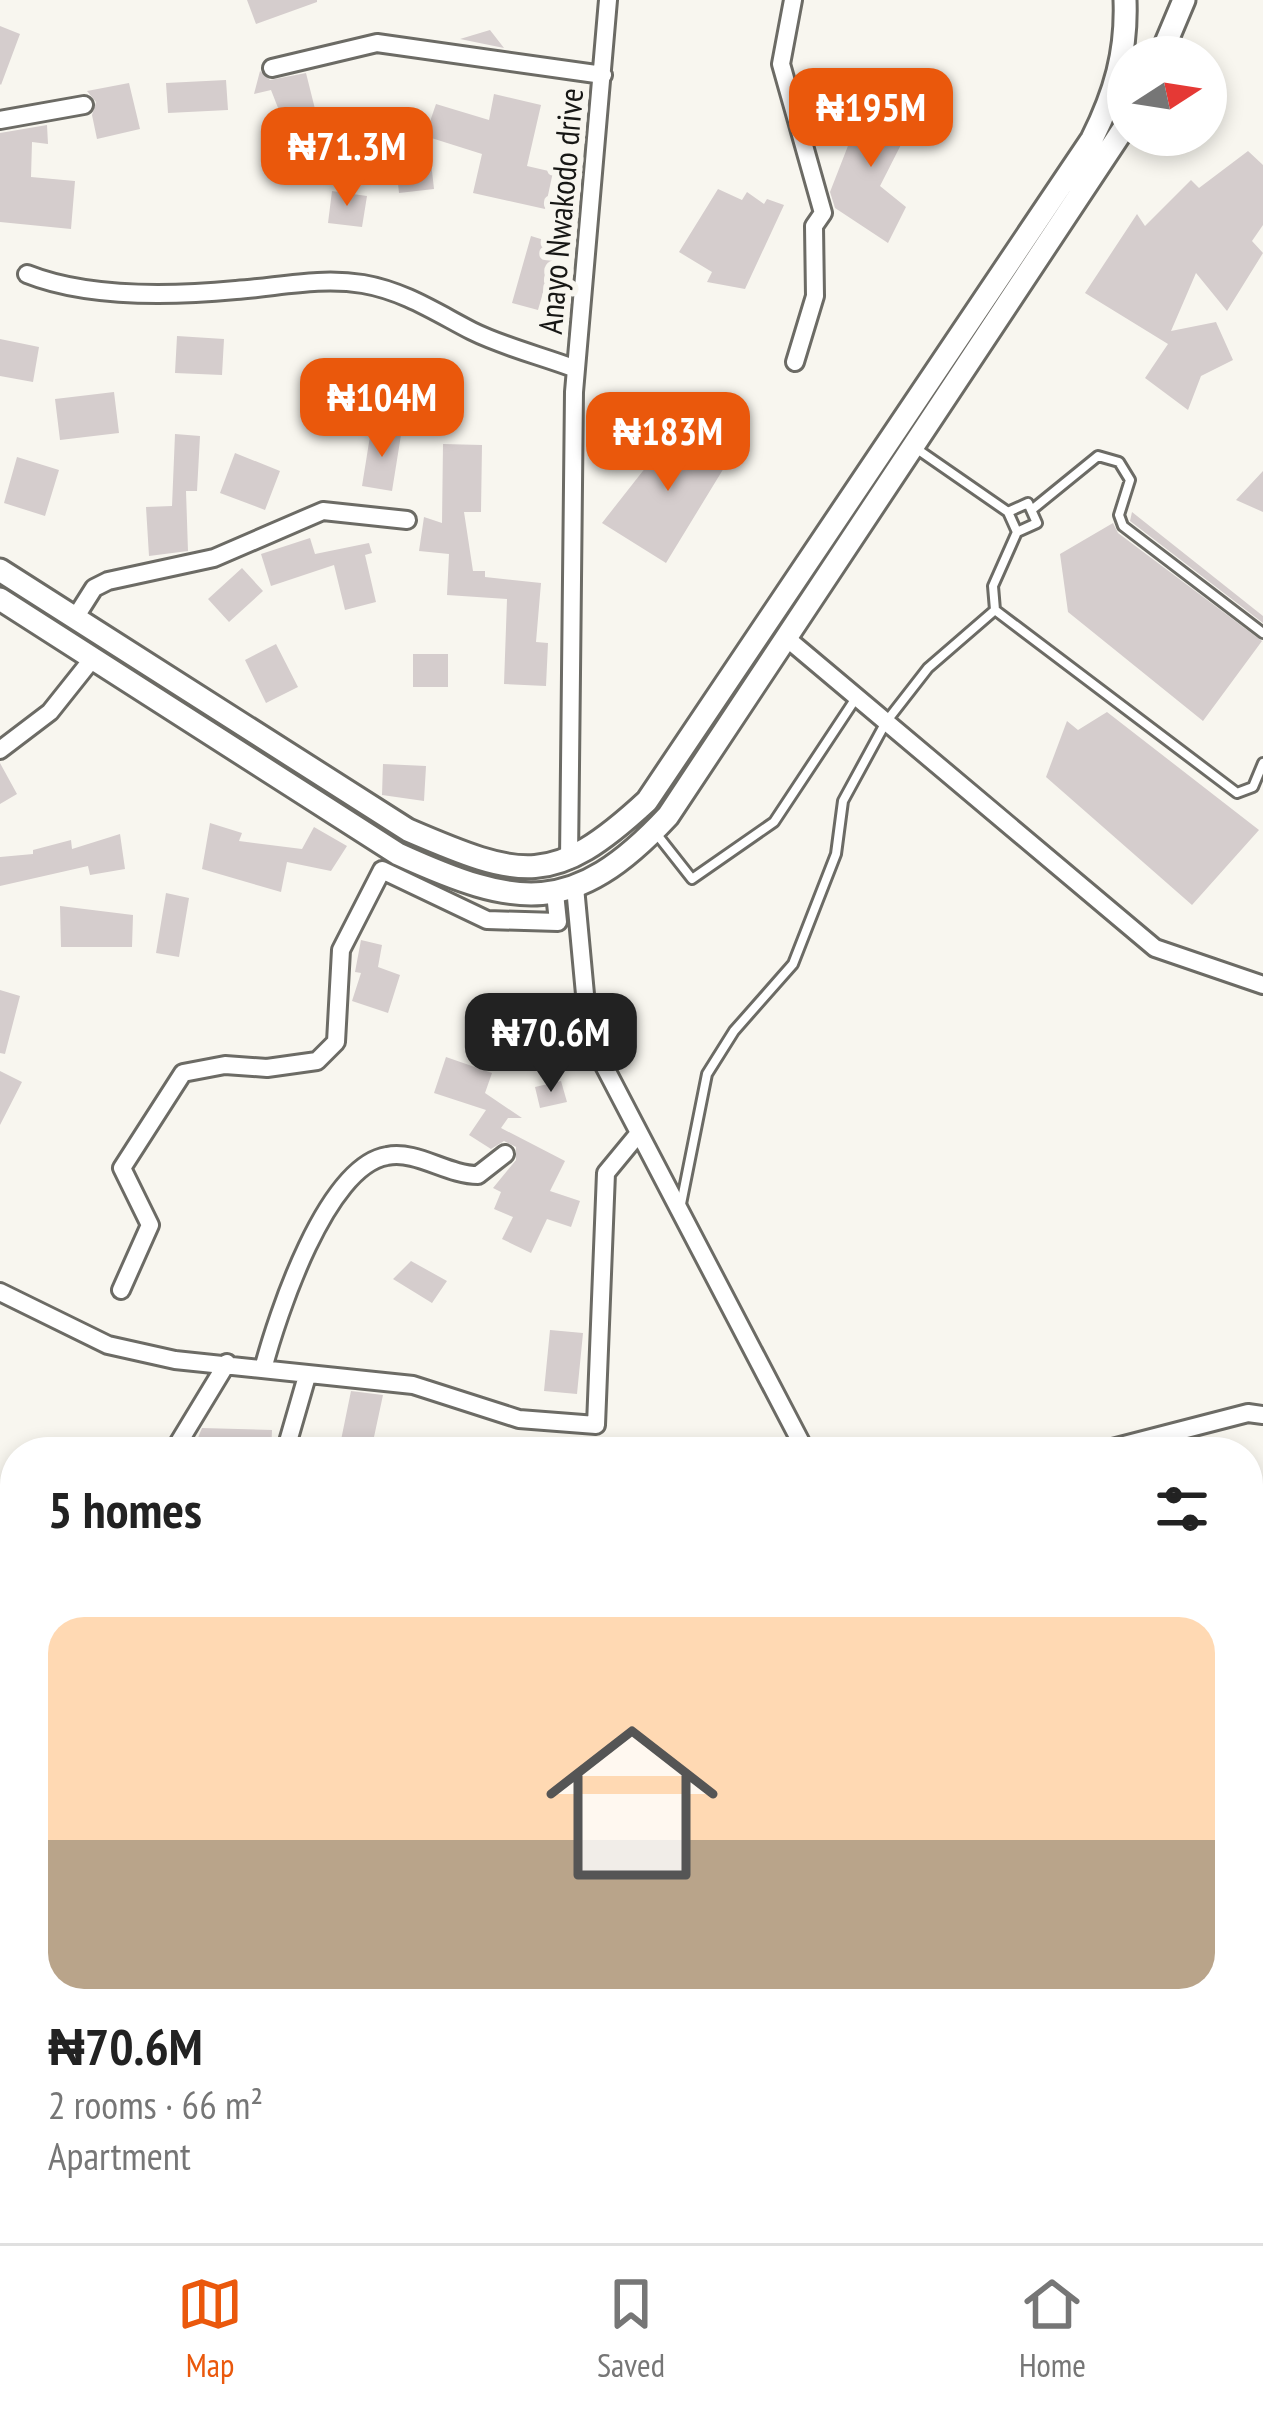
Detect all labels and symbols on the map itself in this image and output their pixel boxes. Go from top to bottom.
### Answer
north arrow [1107,36,1227,156]
pin: ₦195M [787,68,955,170]
street label: Anayo Nwakodo drive [528,86,592,336]
pin: ₦71.3M [249,107,445,209]
pin: ₦104M [298,358,466,460]
pin: ₦183M [584,392,752,494]
pin: ₦70.6M [453,993,649,1095]

